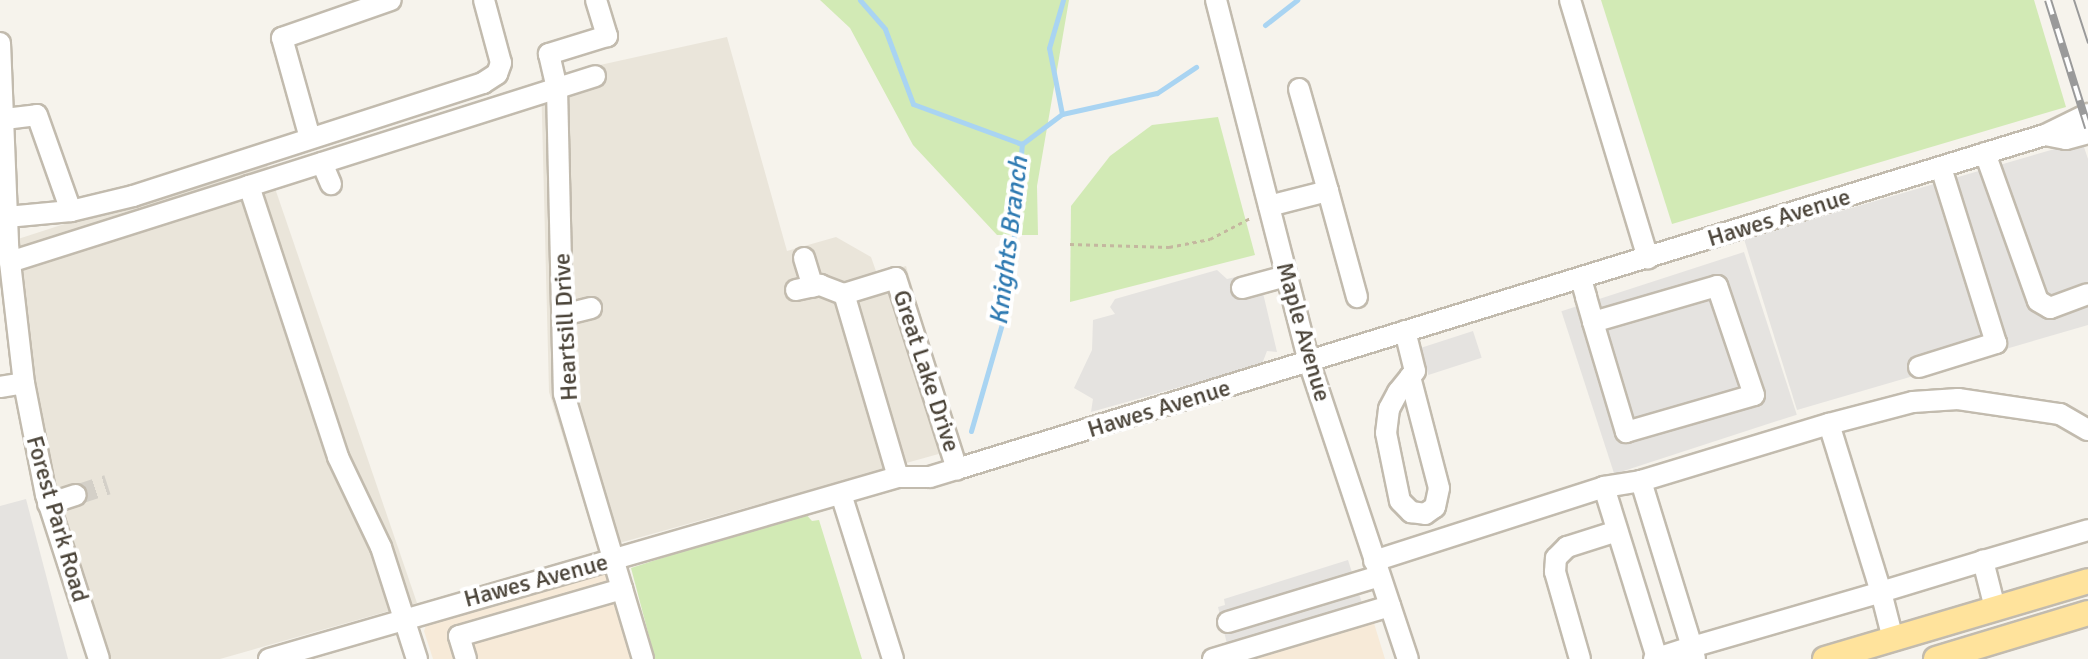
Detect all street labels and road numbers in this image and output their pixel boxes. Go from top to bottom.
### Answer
street label: Hawes Avenue [1704,183,1854,253]
street label: Heartsill Drive [548,252,584,402]
street label: Maple Avenue [1269,259,1337,405]
street label: Great Lake Drive [886,286,966,456]
street label: Hawes Avenue [1084,374,1234,444]
street label: Forest Park Road [20,433,94,605]
street label: Hawes Avenue [461,548,611,614]

